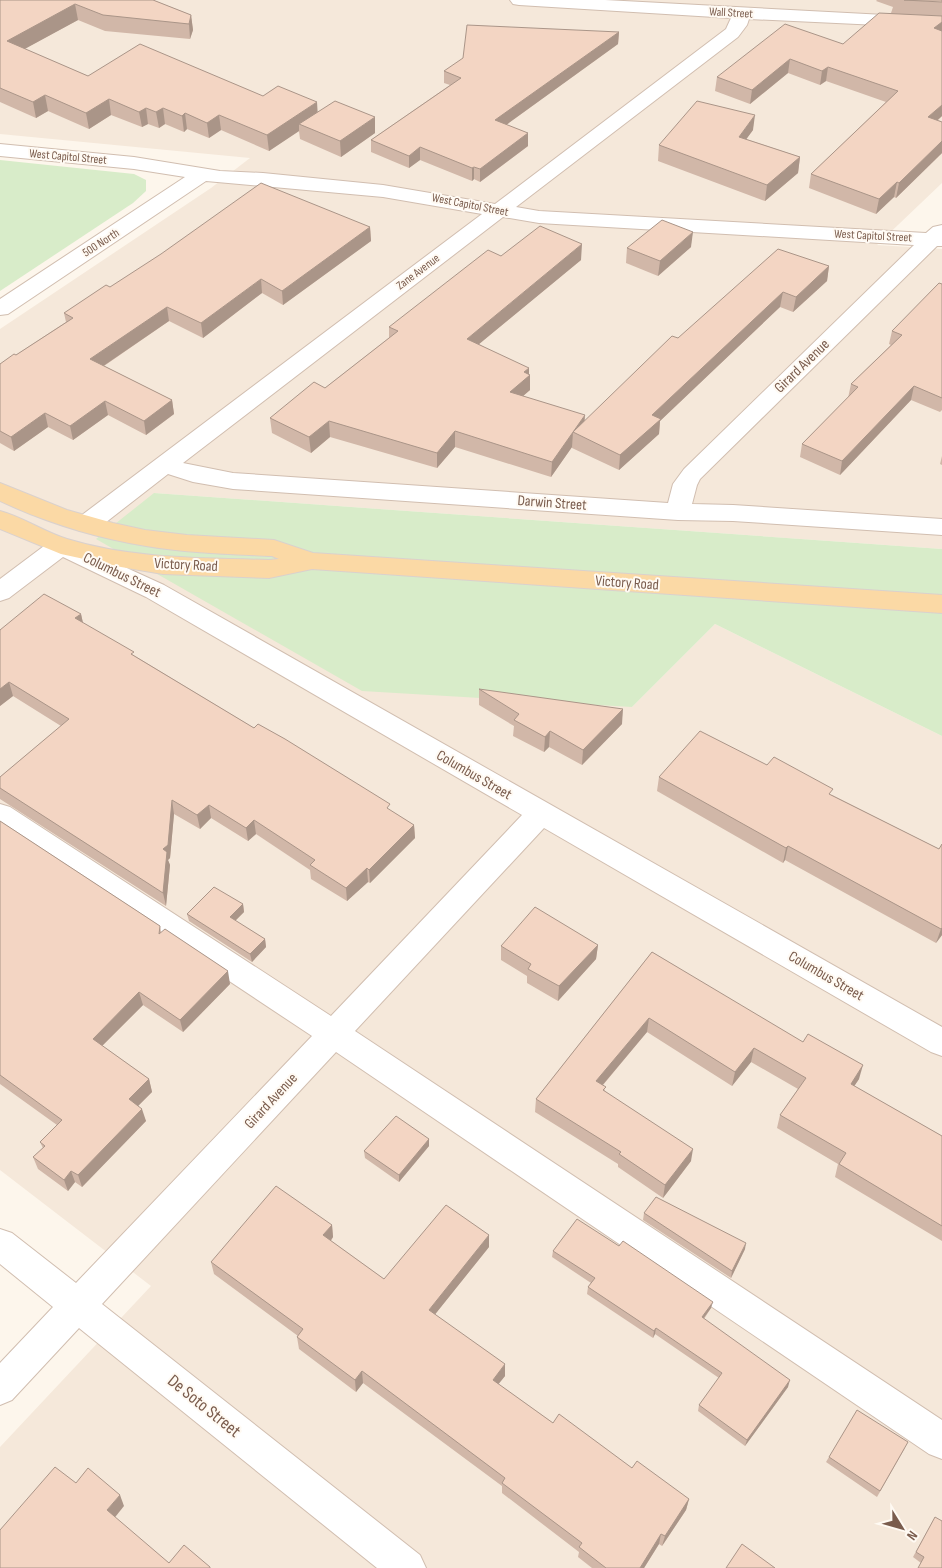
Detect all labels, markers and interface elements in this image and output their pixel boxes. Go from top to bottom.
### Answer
street label: Wall Street [709,4,754,22]
street label: West Capitol Street [29,146,108,168]
street label: West Capitol Street [430,190,510,220]
street label: 500 North [80,226,122,260]
street label: West Capitol Street [834,226,913,246]
street label: Zane Avenue [393,251,443,293]
street label: Girard Avenue [770,335,834,397]
street label: Darwin Street [517,491,588,515]
street label: Columbus Street [80,548,164,602]
street label: Victory Road [154,554,218,576]
street label: Victory Road [595,571,659,595]
street label: Columbus Street [433,746,515,804]
street label: Columbus Street [785,947,867,1005]
street label: Girard Avenue [240,1069,302,1133]
street label: De Soto Street [163,1370,245,1442]
north arrow [877,1503,927,1553]
text: N [903,1527,921,1544]

